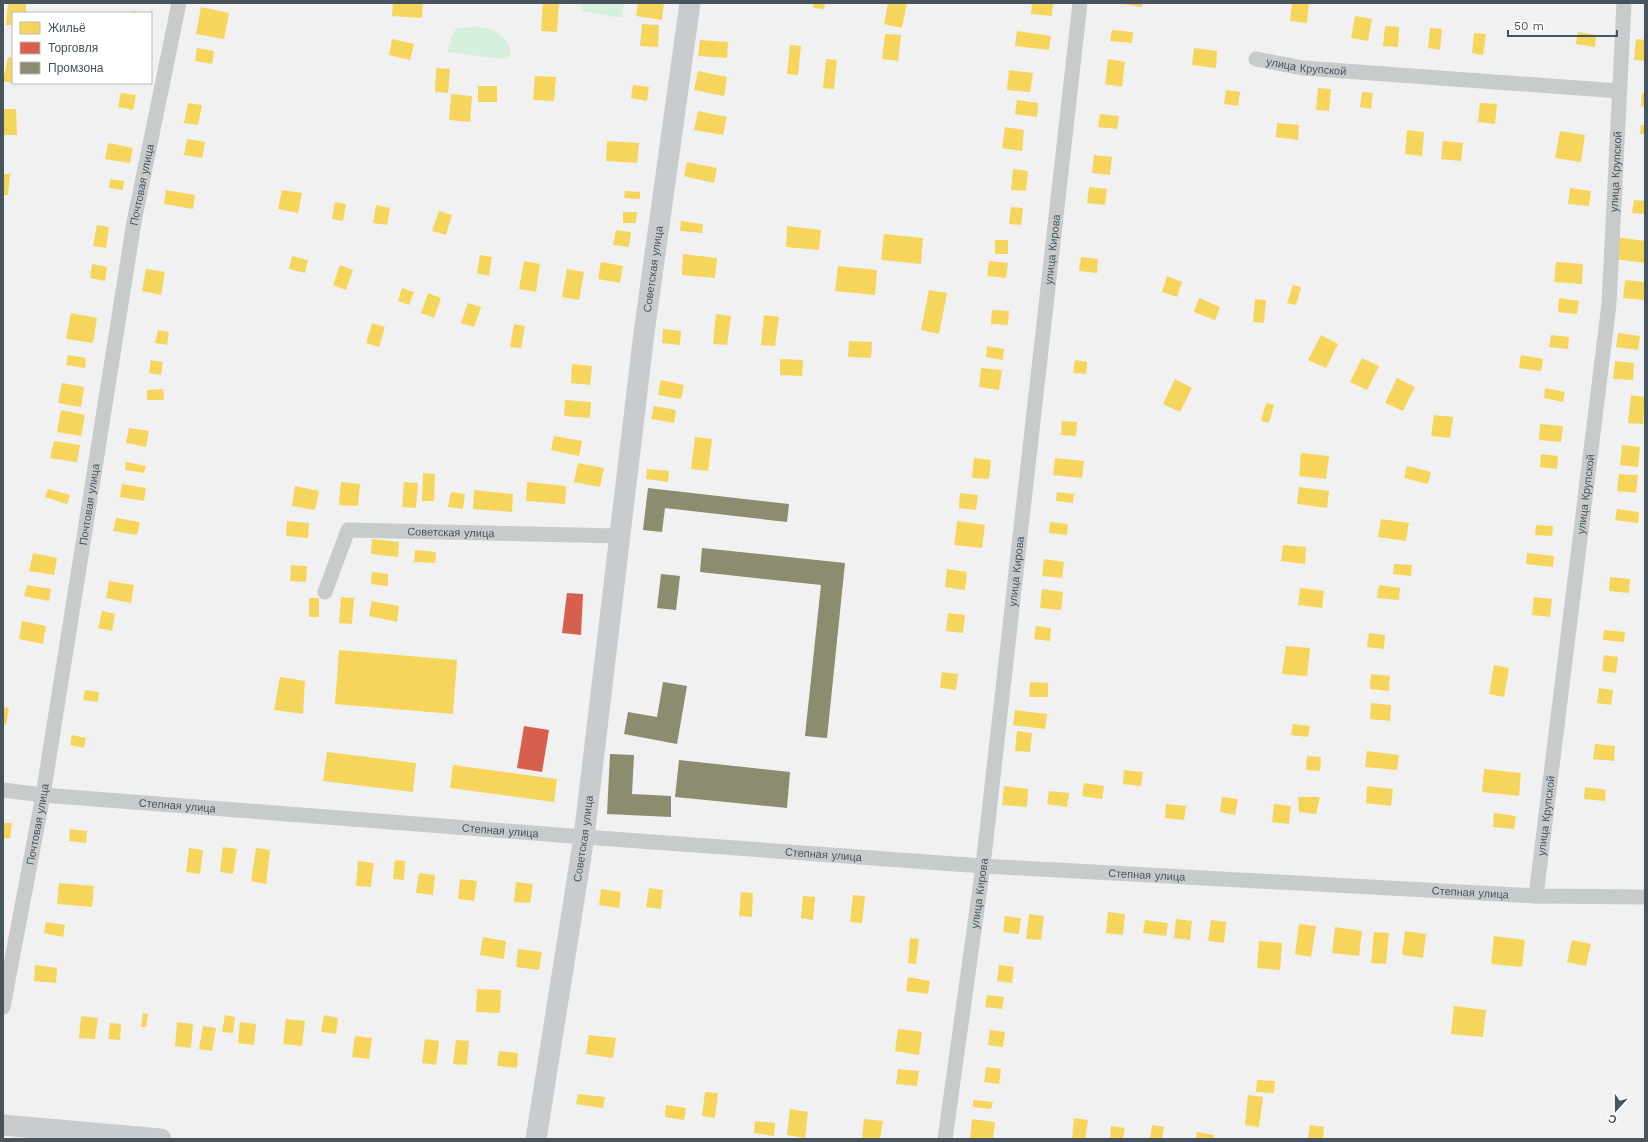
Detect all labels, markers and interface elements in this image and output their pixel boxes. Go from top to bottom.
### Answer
legend [12,12,152,84]
scale bar [1508,12,1617,38]
text: 50 m [1514,19,1544,33]
text: Жильё [48,21,86,35]
text: Торговля [48,41,98,55]
street label: улица Крупской [1265,55,1347,78]
text: Промзона [48,61,104,75]
street label: улица Крупской [1607,131,1624,212]
street label: Почтовая улица [127,142,157,226]
street label: улица Кирова [1042,213,1063,285]
street label: Советская улица [640,224,666,313]
street label: улица Крупской [1574,453,1597,535]
street label: Почтовая улица [76,462,102,546]
street label: Советская улица [407,525,495,540]
street label: улица Кирова [1006,535,1027,607]
street label: улица Крупской [1535,775,1557,856]
street label: Почтовая улица [23,782,51,866]
street label: Советская улица [570,794,596,883]
street label: Степная улица [138,796,217,815]
street label: Степная улица [461,821,540,840]
street label: Степная улица [784,845,863,864]
street label: улица Кирова [968,857,990,929]
street label: Степная улица [1108,866,1187,884]
street label: Степная улица [1431,884,1510,901]
north arrow [1596,1090,1636,1130]
text: С [1607,1111,1619,1126]

